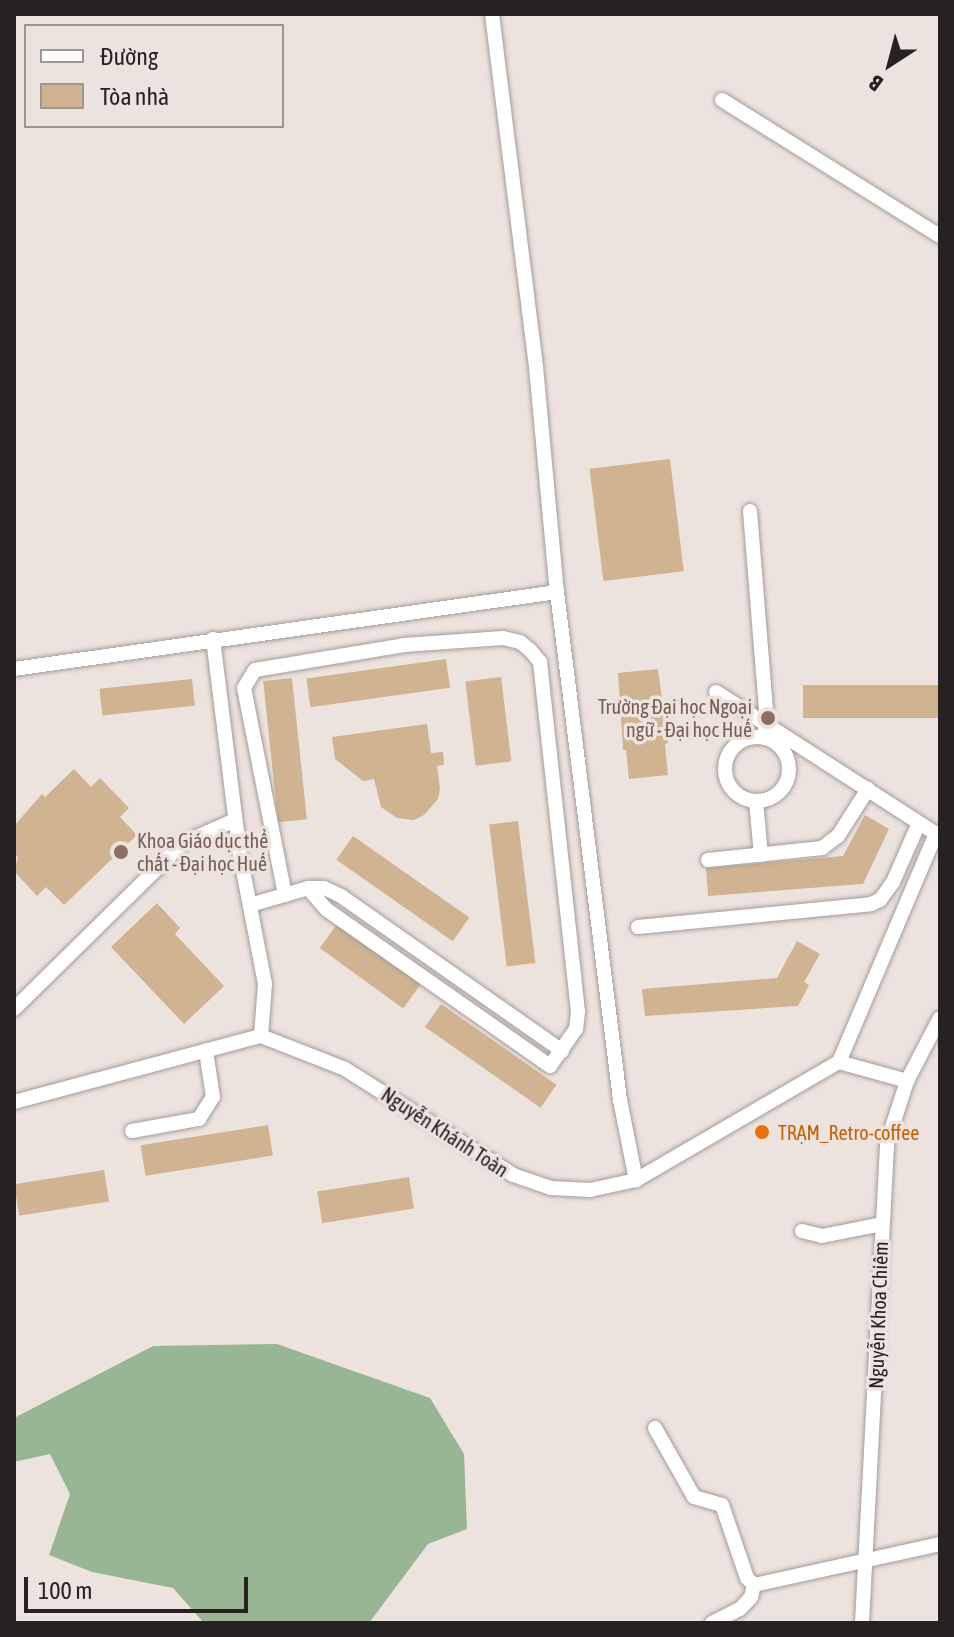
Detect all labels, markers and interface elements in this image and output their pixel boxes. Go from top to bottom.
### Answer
legend [24,24,284,128]
north arrow [850,24,930,104]
text: Đường [100,43,158,70]
text: B [864,70,888,97]
text: Tòa nhà [100,83,169,110]
place label: Trường Đại học Ngoại ngữ - Đại học Huế [598,694,752,741]
marker: Trường Đại học Ngoại ngữ - Đại học Huế [759,709,777,727]
place label: Khoa Giáo dục thể chất - Đại học Huế [137,828,268,875]
marker: Khoa Giáo dục thể chất - Đại học Huế [112,843,130,861]
street label: Nguyễn Khánh Toàn [377,1082,513,1182]
place label: TRẠM_Retro-coffee [778,1120,919,1144]
marker: TRẠM_Retro-coffee [753,1123,771,1141]
street label: Nguyễn Khoa Chiêm [863,1241,893,1389]
scale bar [28,1561,252,1611]
text: 100 m [38,1577,92,1604]

